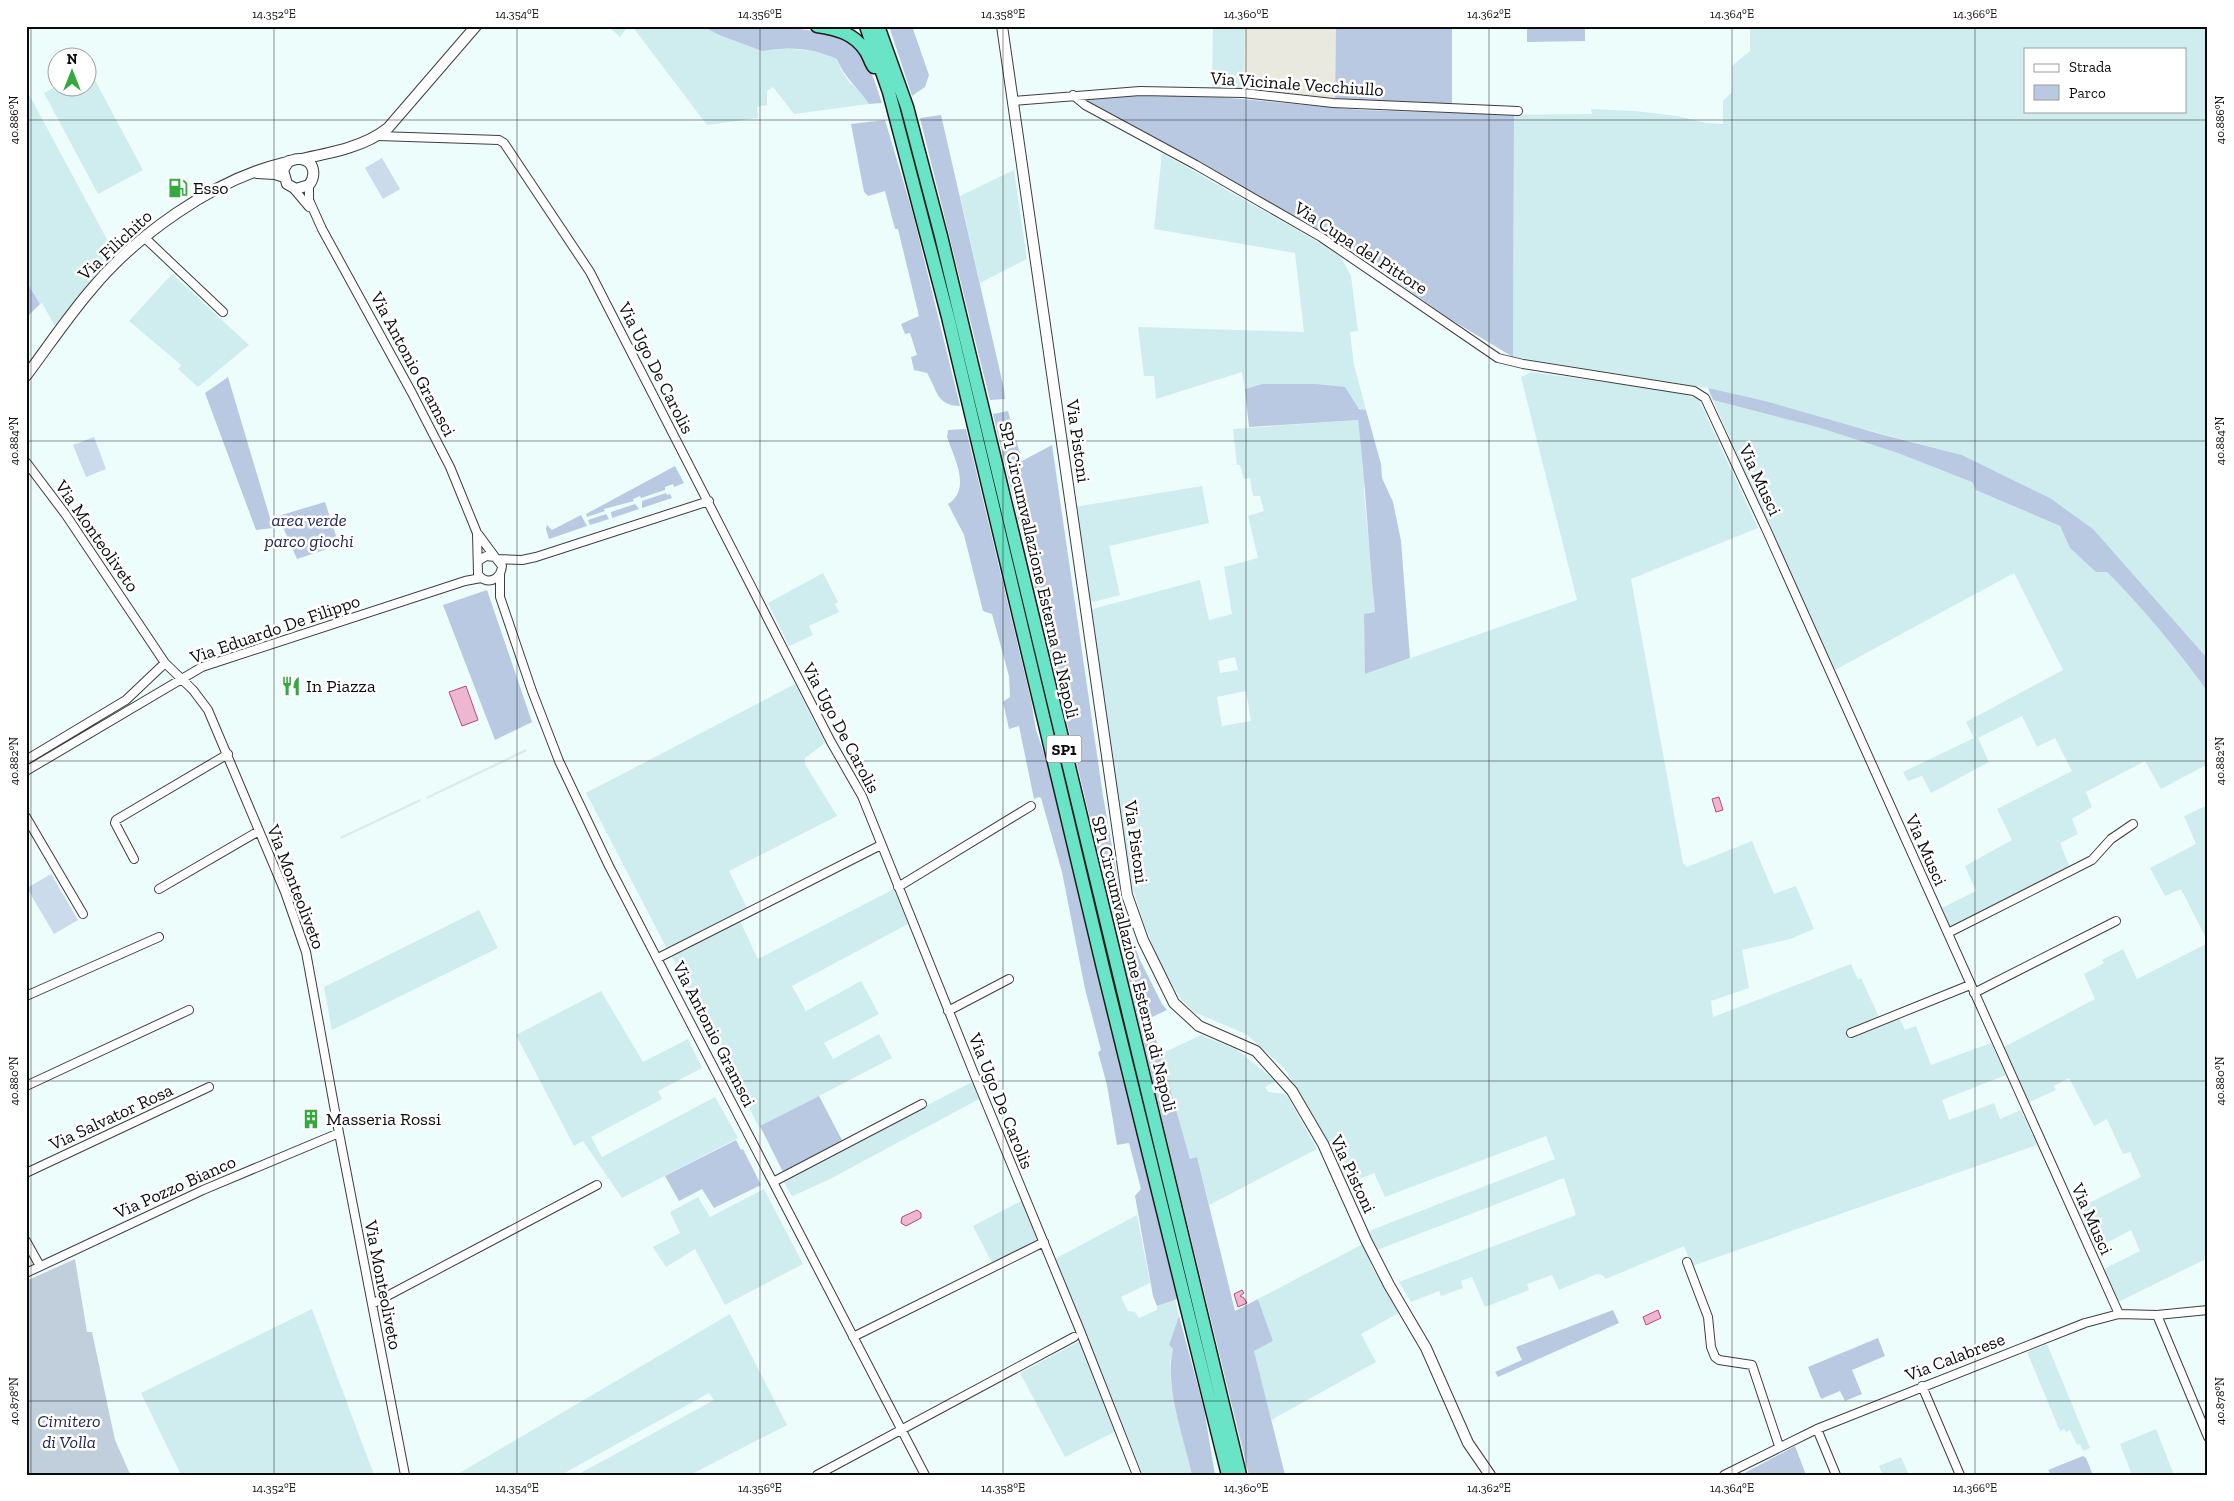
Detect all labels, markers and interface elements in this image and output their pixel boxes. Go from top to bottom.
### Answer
text: 14.352°E [252,7,296,21]
text: 14.354°E [495,7,539,21]
text: 14.356°E [738,7,782,21]
text: 14.358°E [981,7,1025,21]
text: 14.360°E [1224,7,1268,21]
text: 14.362°E [1467,7,1511,21]
text: 14.364°E [1710,7,1754,21]
text: 14.366°E [1953,7,1997,21]
north arrow [48,48,98,98]
legend [2024,48,2186,112]
text: N [67,51,78,68]
text: Strada [2069,58,2112,76]
street label: Via Vicinale Vecchiullo [1209,67,1384,101]
text: Parco [2069,84,2106,102]
text: 40.886°N [7,96,21,144]
text: 40.886°N [2213,96,2227,144]
fuel station icon: Esso [167,177,189,199]
place label: Esso [193,177,229,199]
street label: Via Cupa del Pittore [1289,196,1432,299]
street label: Via Filichito [73,205,157,286]
street label: Via Antonio Gramsci [365,287,460,440]
street label: Via Ugo De Carolis [613,298,699,438]
street label: Via Pistoni [1061,397,1095,484]
text: 40.884°N [7,417,21,465]
text: 40.884°N [2213,417,2227,465]
street label: SP1 Circumvallazione Esterna di Napoli [994,419,1084,721]
street label: Via Musci [1734,440,1786,519]
street label: Via Monteoliveto [50,475,144,596]
park label: area verde parco giochi [263,509,354,552]
street label: Via Eduardo De Filippo [186,590,363,669]
street label: Via Ugo De Carolis [797,658,885,797]
restaurant icon: In Piazza [280,675,302,697]
place label: In Piazza [306,675,376,697]
road number: SP1 [1046,736,1082,762]
text: 40.882°N [7,737,21,785]
text: 40.882°N [2213,737,2227,785]
street label: Via Pistoni [1119,798,1153,885]
street label: Via Musci [1900,810,1952,889]
street label: SP1 Circumvallazione Esterna di Napoli [1087,814,1181,1114]
street label: Via Monteoliveto [262,821,330,952]
street label: Via Antonio Gramsci [667,957,760,1111]
street label: Via Ugo De Carolis [963,1029,1038,1172]
text: 40.880°N [7,1056,21,1106]
text: 40.880°N [2213,1056,2227,1106]
street label: Via Salvator Rosa [45,1079,177,1156]
building icon: Masseria Rossi [300,1108,322,1130]
place label: Masseria Rossi [326,1108,441,1130]
street label: Via Pistoni [1325,1131,1381,1217]
street label: Via Pozzo Bianco [110,1150,239,1224]
street label: Via Musci [2066,1179,2118,1258]
street label: Via Monteoliveto [359,1217,406,1352]
street label: Via Calabrese [1901,1328,2008,1386]
text: 40.878°N [7,1377,21,1425]
text: 40.878°N [2213,1377,2227,1425]
park label: Cimitero di Volla [37,1410,101,1453]
text: 14.352°E [252,1481,296,1495]
text: 14.354°E [495,1481,539,1495]
text: 14.356°E [738,1481,782,1495]
text: 14.358°E [981,1481,1025,1495]
text: 14.360°E [1224,1481,1268,1495]
text: 14.362°E [1467,1481,1511,1495]
text: 14.364°E [1710,1481,1754,1495]
text: 14.366°E [1953,1481,1997,1495]

